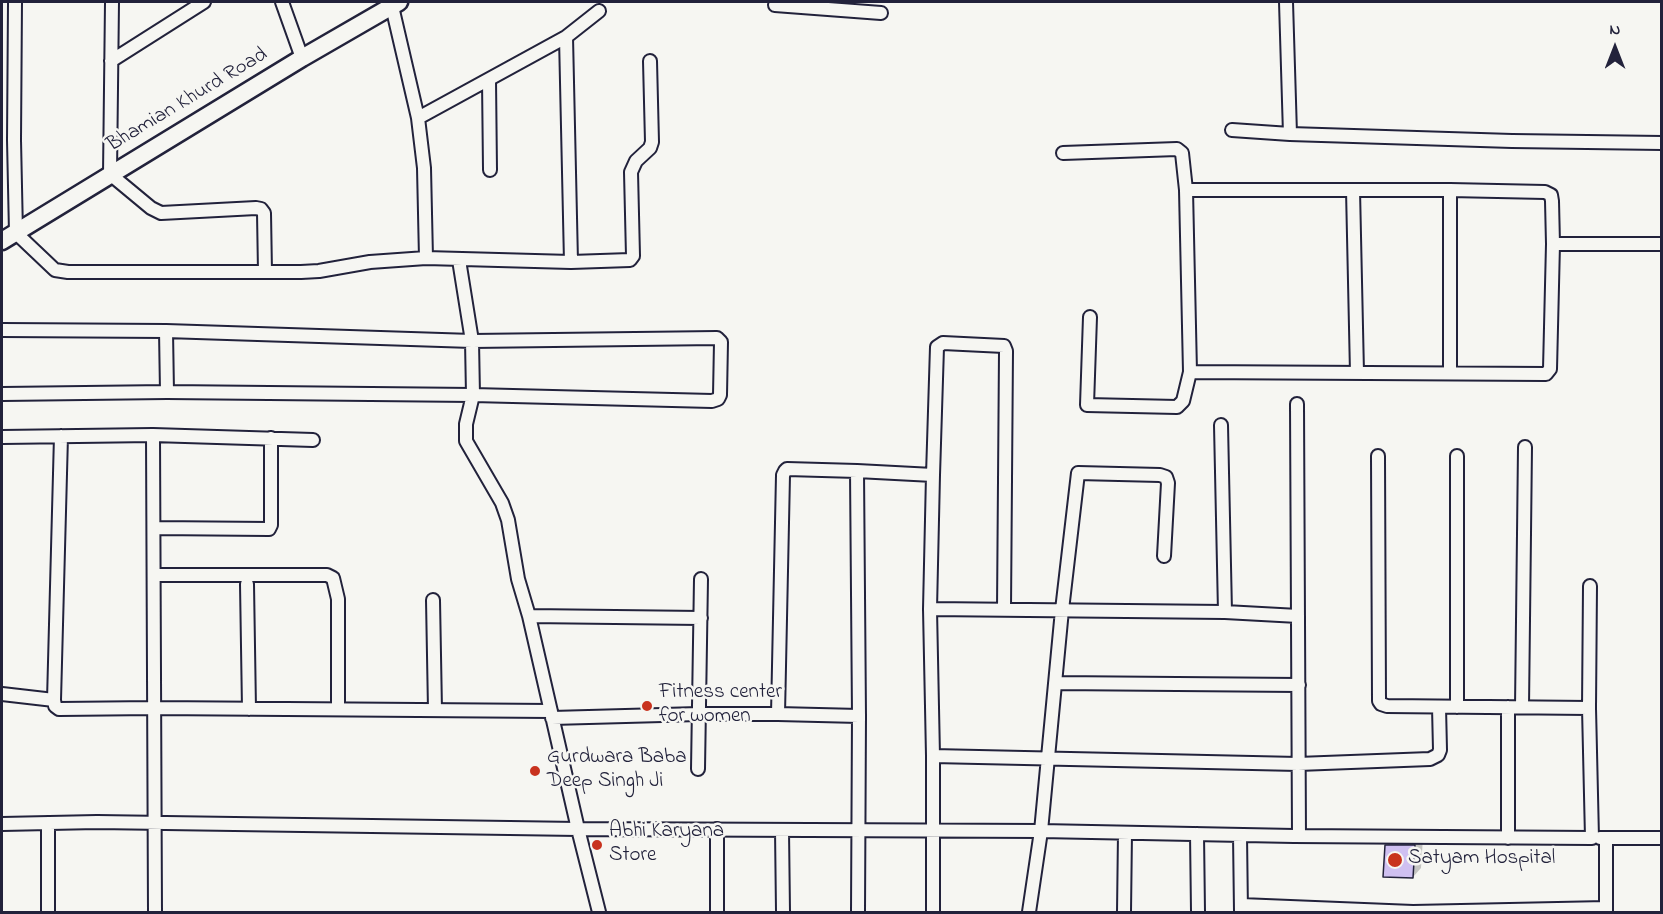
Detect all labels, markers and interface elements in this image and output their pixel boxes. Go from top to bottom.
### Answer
north arrow [1585,18,1645,78]
text: N [1610,18,1620,42]
street label: Bhamian Khurd Road [103,43,273,159]
place label: Fitness center for women [659,681,782,731]
marker: Fitness center for women [640,699,654,713]
place label: Gurdwara Baba Deep Singh Ji [547,746,687,796]
marker: Gurdwara Baba Deep Singh Ji [528,764,542,778]
place label: Abhi Karyana Store [609,820,724,870]
marker: Abhi Karyana Store [590,838,604,852]
place label: Satyam Hospital [1408,847,1555,873]
marker: Satyam Hospital [1386,851,1404,869]

